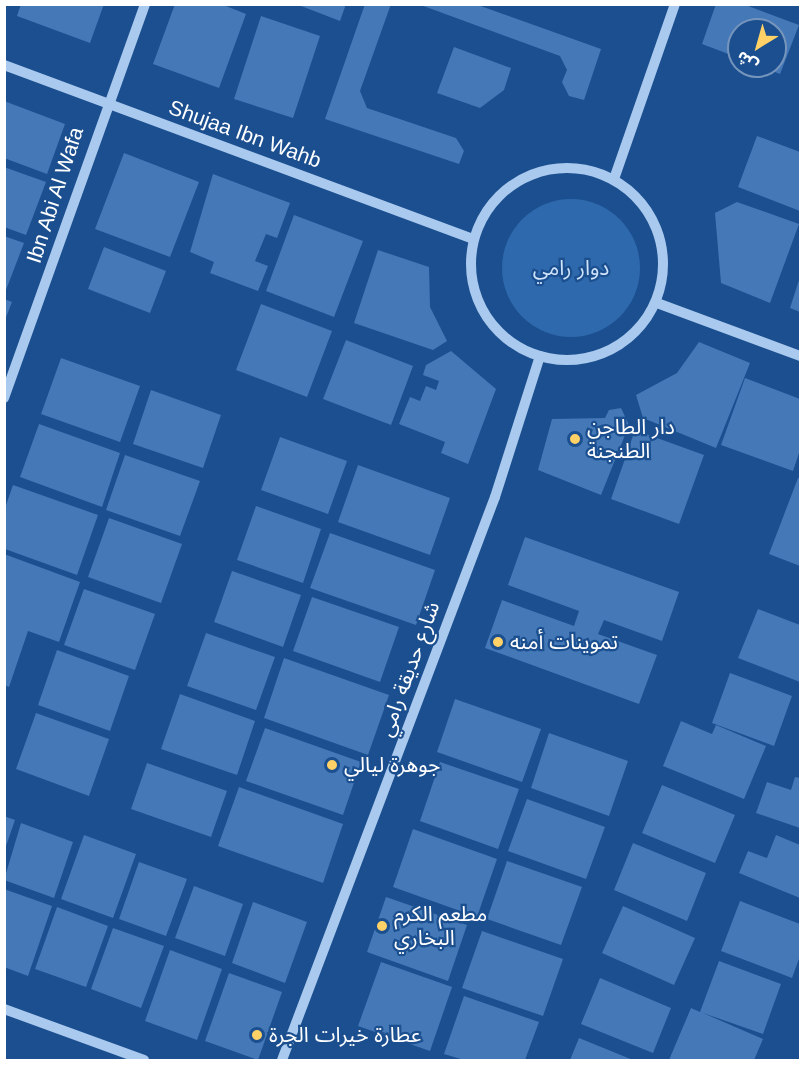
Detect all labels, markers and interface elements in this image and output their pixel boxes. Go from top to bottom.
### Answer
north arrow [727,18,787,78]
text: ش [733,48,761,75]
street label: Shujaa Ibn Wahb [165,95,325,173]
street label: Ibn Abi Al Wafa [21,123,89,267]
park label: دوار رامي [533,255,609,281]
place label: دار الطاجن الطنجنة [587,414,675,464]
marker: دار الطاجن الطنجنة [568,432,582,446]
street label: شارع حديقة رامي [373,598,445,740]
place label: تموينات أمنه [510,629,618,655]
marker: تموينات أمنه [491,635,505,649]
place label: جوهرة ليالي [344,752,440,778]
marker: جوهرة ليالي [325,758,339,772]
place label: مطعم الكرم البخاري [394,901,487,951]
marker: مطعم الكرم البخاري [375,919,389,933]
place label: عطارة خيرات الجرة [269,1022,421,1048]
marker: عطارة خيرات الجرة [250,1028,264,1042]

